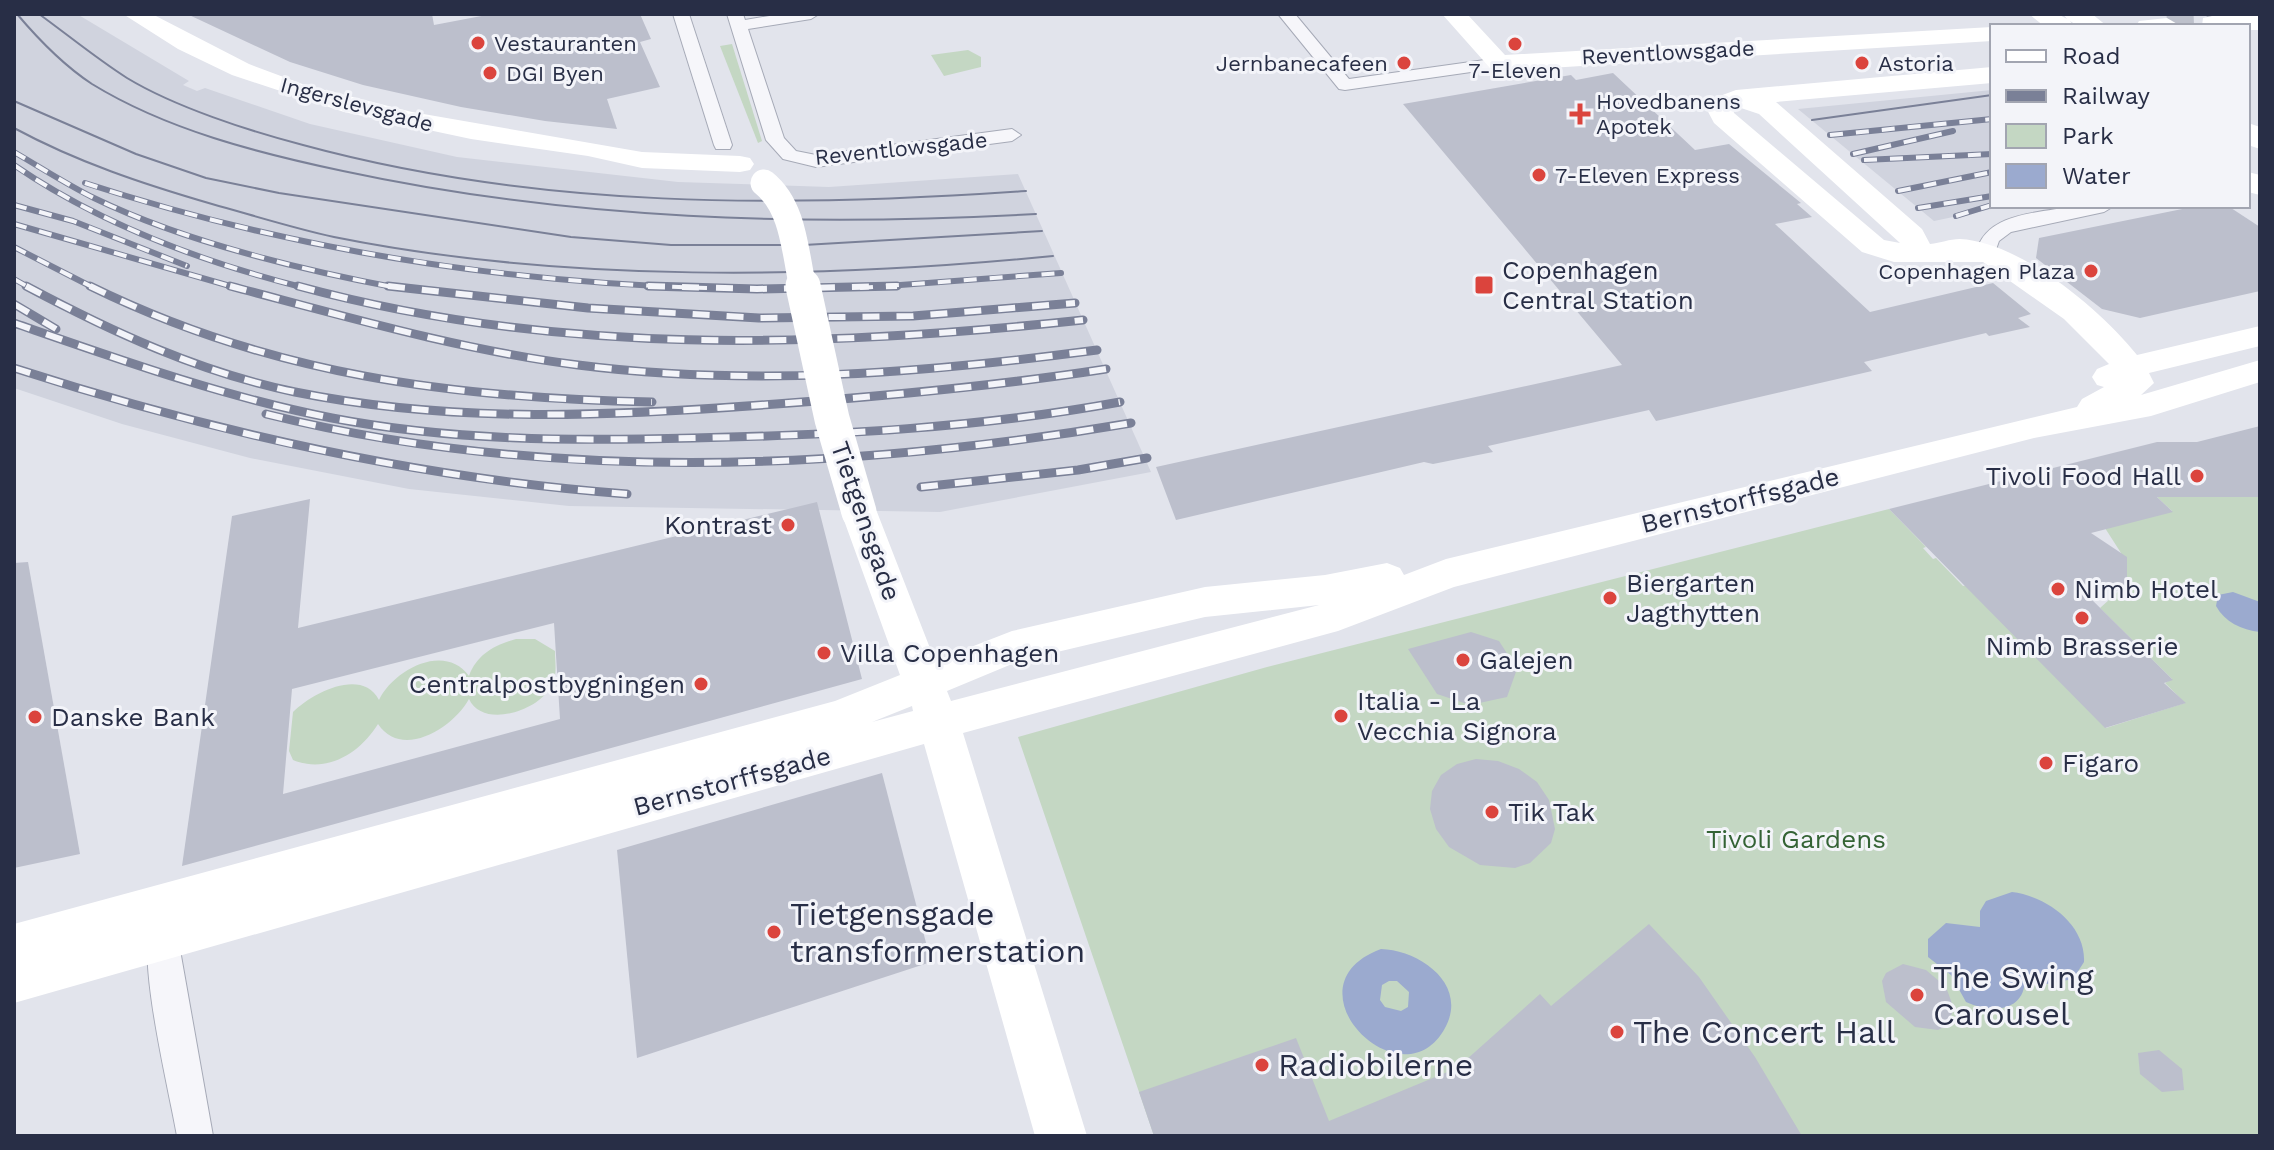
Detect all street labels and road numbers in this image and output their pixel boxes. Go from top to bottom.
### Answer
street label: Reventlowsgade [1581,35,1755,70]
street label: Ingerslevsgade [278,72,436,137]
street label: Reventlowsgade [814,127,989,170]
street label: Tietgensgade [825,438,907,604]
street label: Bernstorffsgade [1638,461,1842,539]
street label: Bernstorffsgade [630,740,834,822]

